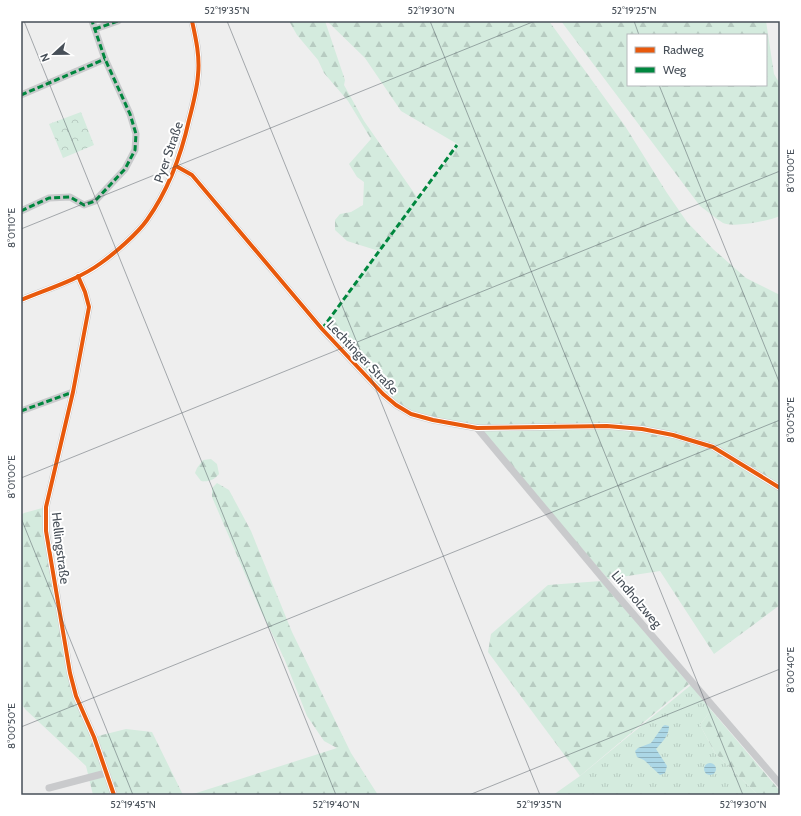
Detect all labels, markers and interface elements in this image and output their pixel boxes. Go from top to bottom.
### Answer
text: 52°19'35"N [204,4,250,17]
text: 52°19'30"N [408,4,454,17]
text: 52°19'25"N [611,4,657,17]
north arrow [34,34,74,74]
legend [627,34,767,86]
text: Radweg [663,42,704,57]
text: N [37,52,53,64]
text: Weg [663,62,687,77]
street label: Pyer Straße [150,119,186,185]
text: 8°01'00"E [784,149,797,193]
text: 8°01'10"E [5,208,18,248]
street label: Lechtinger Straße [324,317,403,398]
text: 8°00'50"E [784,397,797,443]
text: 8°01'00"E [5,455,18,499]
street label: Hellingstraße [49,511,73,585]
street label: Lindholzweg [608,567,666,631]
text: 8°00'40"E [784,647,797,693]
text: 8°00'50"E [5,703,18,749]
text: 52°19'45"N [110,798,156,811]
text: 52°19'40"N [312,798,360,811]
text: 52°19'35"N [516,798,562,811]
text: 52°19'30"N [720,798,766,811]

